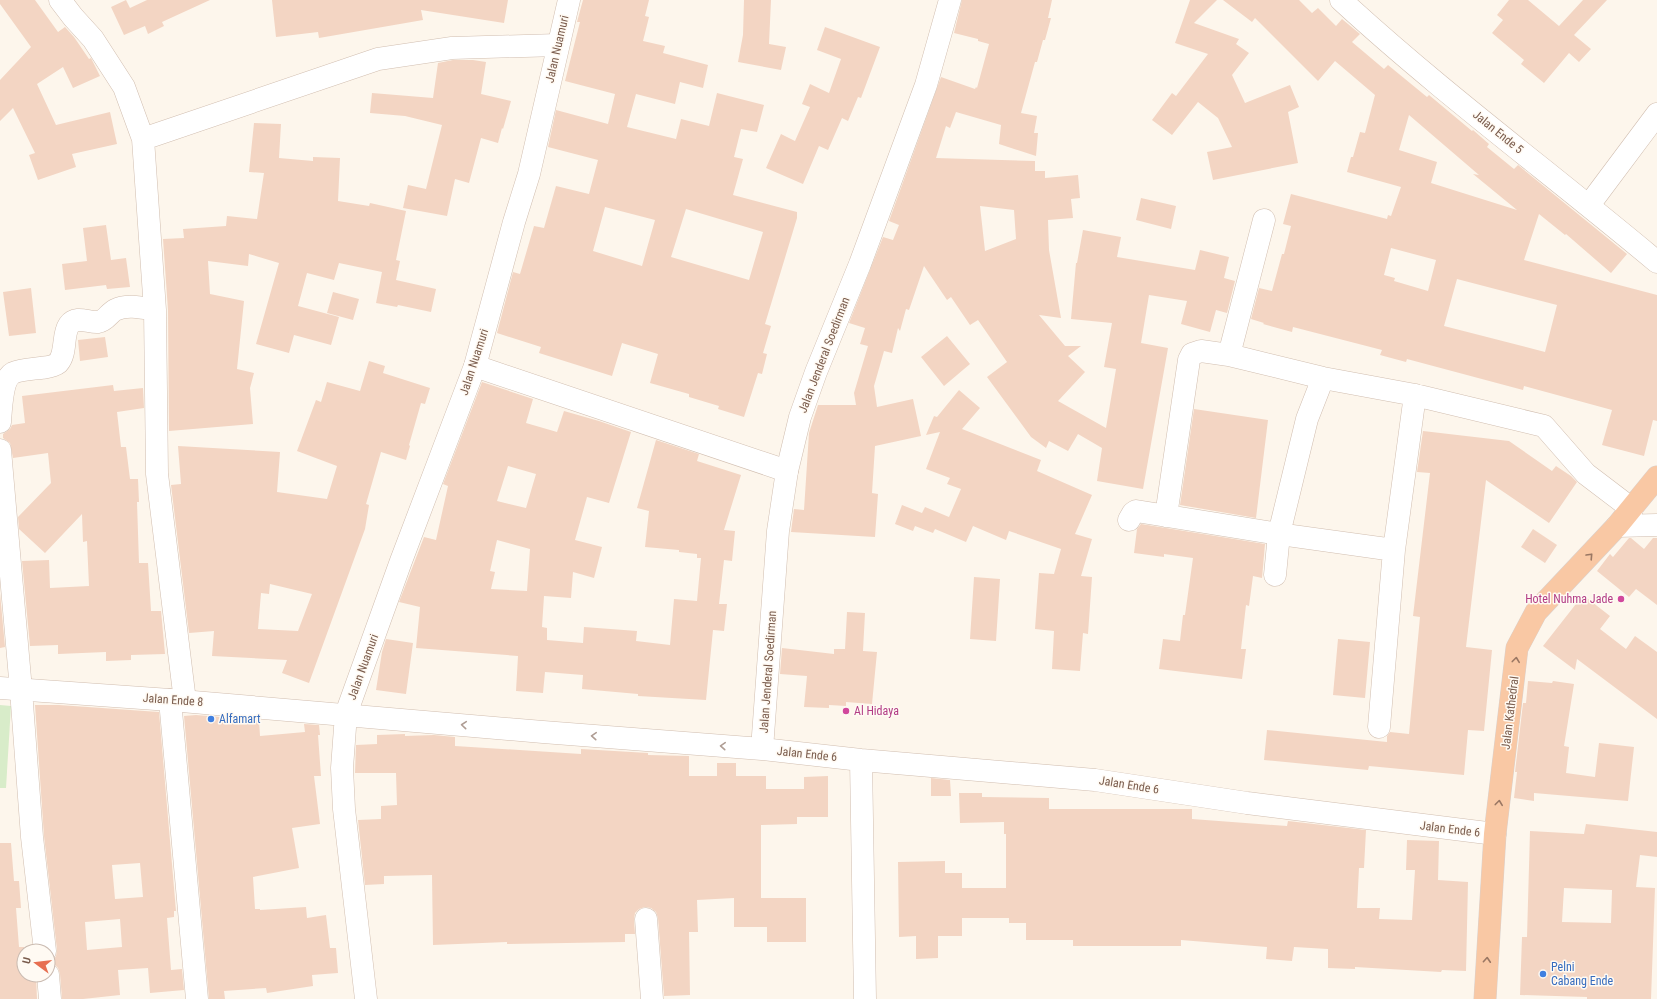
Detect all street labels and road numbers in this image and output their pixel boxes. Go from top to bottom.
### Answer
street label: Jalan Nuamuri [542,14,572,84]
street label: Jalan Ende 5 [1470,107,1526,157]
street label: Jalan Jenderal Soedirman [795,295,853,415]
street label: Jalan Nuamuri [457,327,491,397]
street label: Jalan Jenderal Soedirman [757,610,779,734]
street label: Jalan Nuamuri [345,632,381,702]
street label: Jalan Kathedral [1499,676,1521,750]
street label: Jalan Ende 8 [142,691,204,709]
street label: Jalan Ende 6 [776,744,838,764]
street label: Jalan Ende 6 [1098,773,1160,797]
street label: Jalan Ende 6 [1419,818,1481,840]

